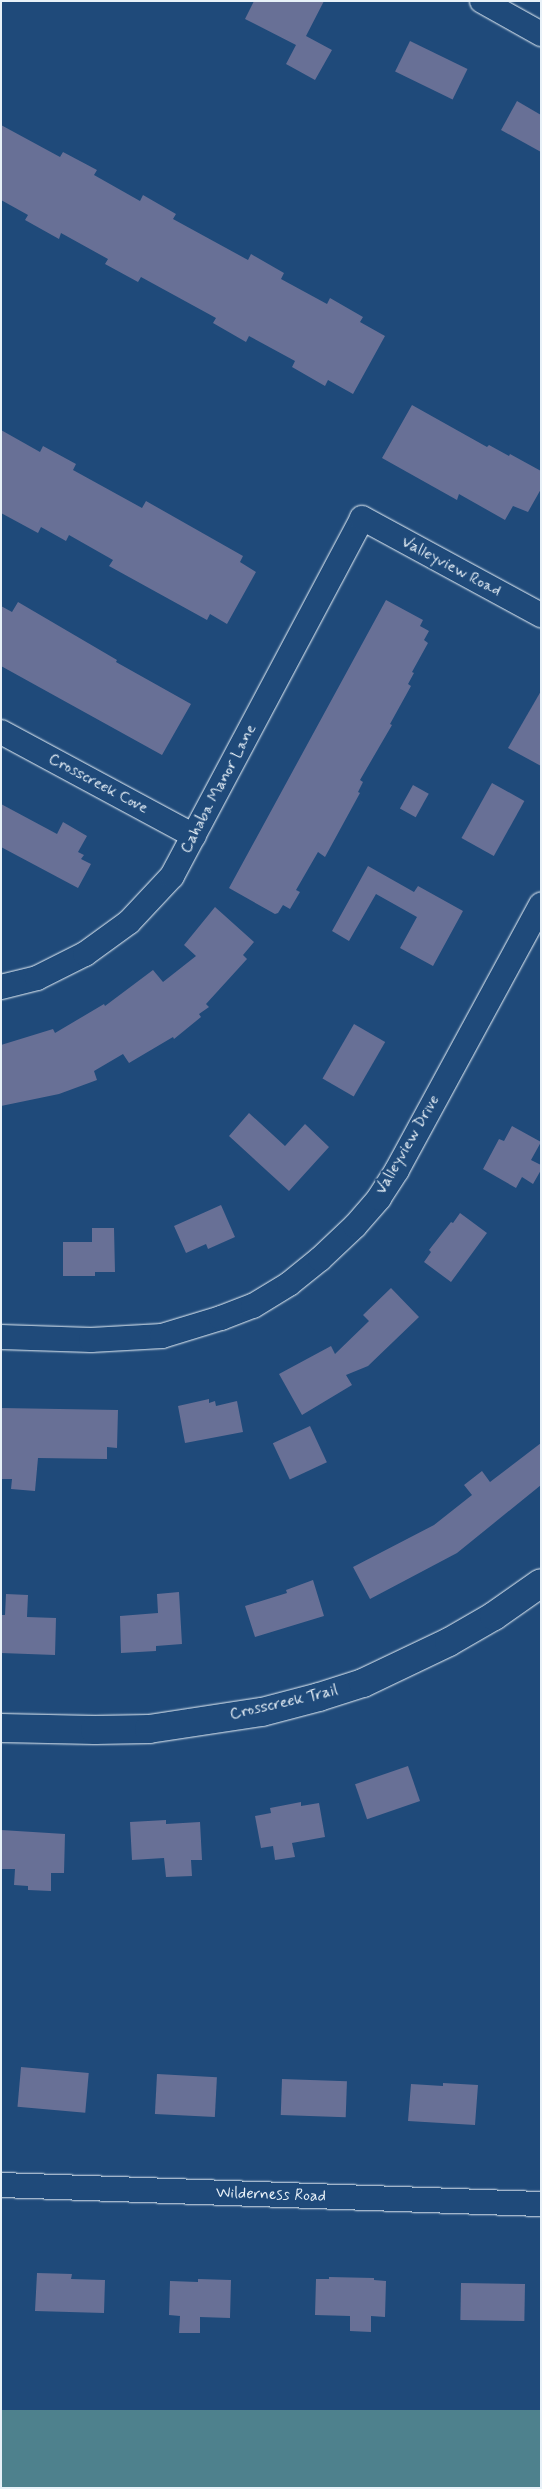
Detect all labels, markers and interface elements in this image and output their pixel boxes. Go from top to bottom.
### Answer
street label: Valleyview Road [399,533,503,601]
street label: Cahaba Manor Lane [177,722,261,856]
street label: Crosscreek Cove [44,749,152,819]
street label: Valleyview Drive [372,1092,444,1198]
street label: Crosscreek Trail [229,1681,339,1725]
street label: Wilderness Road [216,2183,326,2207]

